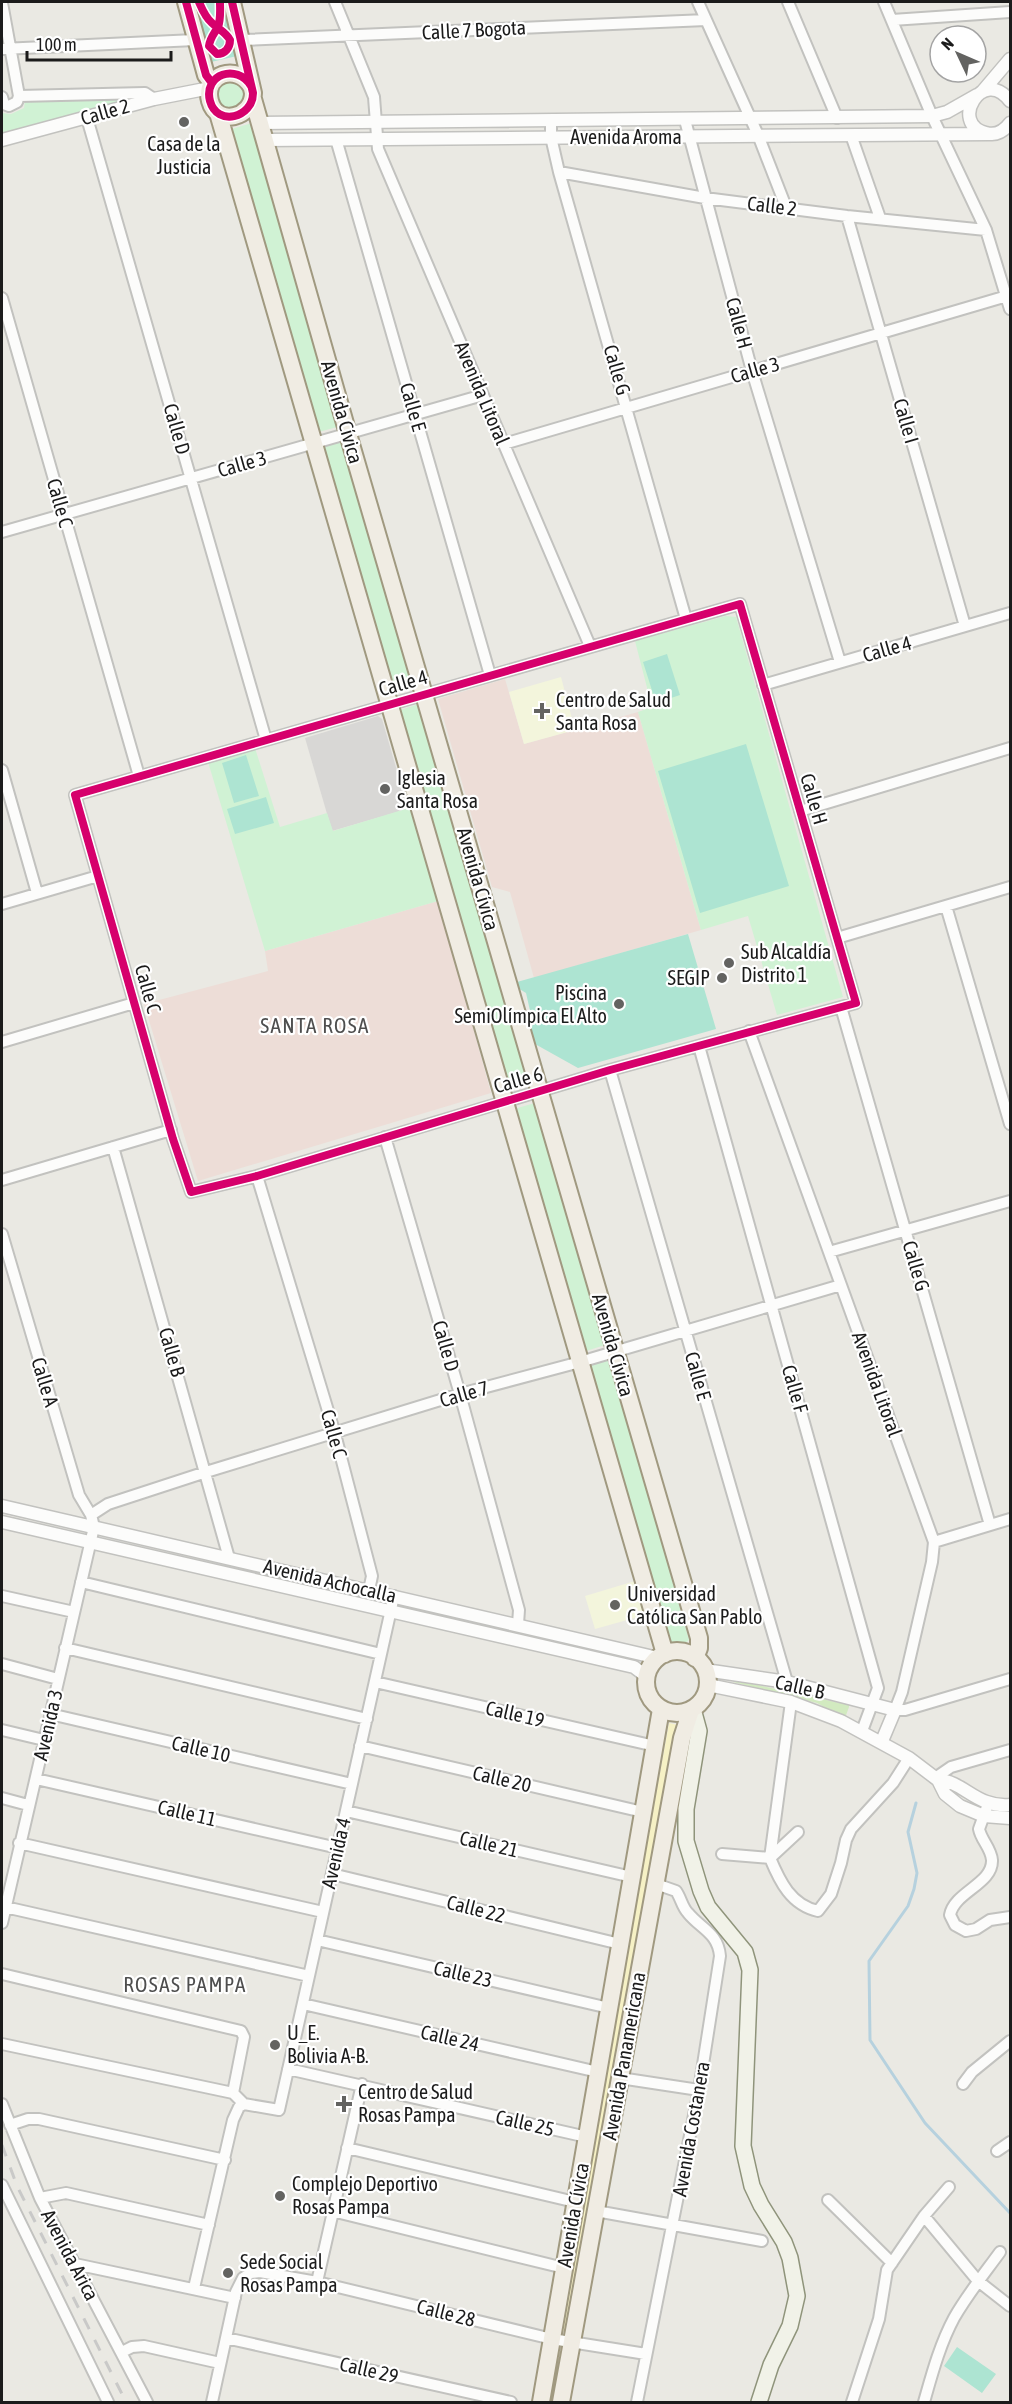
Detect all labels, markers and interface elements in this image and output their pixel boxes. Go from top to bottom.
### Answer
street label: Calle 7 Bogota [421,15,527,44]
scale bar [27,24,171,62]
north arrow [928,24,988,84]
text: 100 m [36,34,77,55]
text: N [937,34,957,53]
street label: Calle 2 [78,94,132,129]
marker: Casa de la Justicia [177,115,191,129]
street label: Avenida Aroma [570,125,682,148]
place label: Casa de la Justicia [147,132,221,178]
street label: Calle 2 [746,191,798,220]
street label: Calle H [722,295,757,351]
street label: Avenida Litoral [450,338,515,449]
street label: Calle G [599,342,636,398]
street label: Calle 3 [728,352,782,387]
street label: Avenida Cívica [317,358,368,466]
street label: Calle E [396,380,431,434]
street label: Calle I [889,396,924,446]
street label: Calle D [159,401,196,457]
street label: Calle 3 [215,446,269,481]
street label: Calle C [43,476,78,530]
street label: Calle 4 [860,631,914,666]
street label: Calle 4 [376,665,430,700]
place label: Centro de Salud Santa Rosa [556,688,671,734]
marker: Centro de Salud Santa Rosa [533,702,551,720]
place label: Iglesia Santa Rosa [397,766,478,812]
street label: Calle H [796,771,833,827]
marker: Iglesia Santa Rosa [378,782,392,796]
street label: Avenida Cívica [453,825,504,933]
place label: Sub Alcaldía Distrito 1 [741,940,831,986]
marker: Sub Alcaldía Distrito 1 [722,956,736,970]
street label: Calle C [131,962,166,1016]
place label: SEGIP [668,966,710,989]
marker: SEGIP [715,971,729,985]
place label: Piscina SemiOlímpica El Alto [454,981,607,1027]
marker: Piscina SemiOlímpica El Alto [612,997,626,1011]
district label: SANTA ROSA [260,1013,370,1037]
street label: Calle 6 [491,1062,545,1097]
street label: Calle G [898,1238,935,1294]
street label: Avenida Cívica [588,1291,639,1399]
street label: Calle D [428,1318,465,1374]
street label: Calle B [155,1325,191,1380]
street label: Avenida Litoral [848,1328,907,1440]
street label: Calle E [681,1349,716,1403]
street label: Calle A [27,1354,64,1409]
street label: Calle F [778,1362,813,1415]
street label: Calle 7 [437,1376,491,1411]
street label: Calle C [317,1407,352,1461]
street label: Avenida Achocalla [261,1554,399,1607]
place label: Universidad Católica San Pablo [627,1582,762,1628]
marker: Universidad Católica San Pablo [608,1598,622,1612]
street label: Calle B [773,1670,828,1703]
street label: Avenida 3 [28,1687,67,1763]
street label: Calle 19 [484,1696,547,1731]
street label: Calle 10 [170,1731,233,1766]
street label: Calle 20 [471,1761,534,1796]
street label: Calle 11 [156,1795,219,1830]
street label: Avenida 4 [316,1815,355,1891]
street label: Calle 21 [458,1826,521,1861]
street label: Calle 22 [445,1890,508,1927]
street label: Calle 23 [432,1956,495,1991]
street label: Avenida Panamericana [597,1970,650,2142]
district label: ROSAS PAMPA [123,1972,247,1996]
street label: Calle 24 [419,2020,482,2055]
place label: U_E. Bolivia A-B. [287,2021,369,2067]
marker: U_E. Bolivia A-B. [268,2038,282,2052]
street label: Avenida Costanera [667,2060,714,2198]
place label: Centro de Salud Rosas Pampa [358,2080,473,2126]
marker: Centro de Salud Rosas Pampa [335,2095,353,2113]
street label: Calle 25 [494,2105,557,2140]
street label: Avenida Cívica [552,2161,593,2269]
place label: Complejo Deportivo Rosas Pampa [292,2172,438,2218]
marker: Complejo Deportivo Rosas Pampa [273,2189,287,2203]
street label: Avenida Arica [37,2205,104,2304]
place label: Sede Social Rosas Pampa [240,2250,337,2296]
marker: Sede Social Rosas Pampa [221,2266,235,2280]
street label: Calle 28 [415,2294,478,2331]
street label: Calle 29 [338,2352,401,2387]

